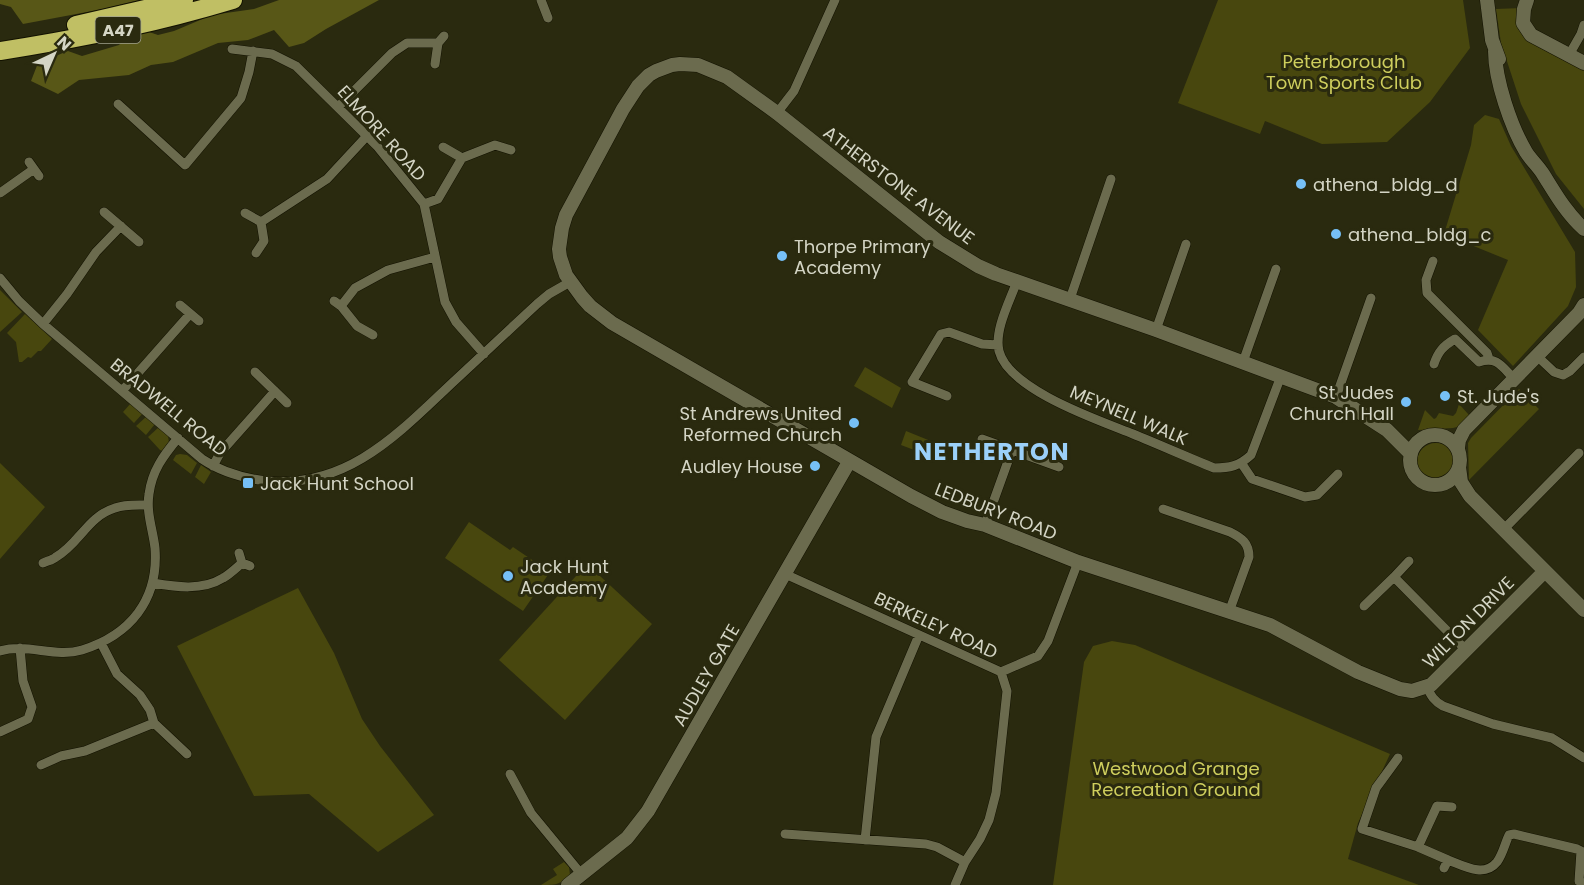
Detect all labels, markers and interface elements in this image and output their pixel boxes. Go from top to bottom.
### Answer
road number: A47 [96,17,140,43]
north arrow [24,24,84,84]
text: N [52,31,76,56]
park label: Peterborough Town Sports Club [1266,49,1422,95]
street label: ELMORE ROAD [332,79,432,187]
street label: ATHERSTONE AVENUE [818,120,980,250]
place label: athena_bldg_d [1313,172,1458,197]
marker: athena_bldg_d [1294,177,1308,191]
place label: athena_bldg_c [1348,222,1491,247]
marker: athena_bldg_c [1329,227,1343,241]
place label: Thorpe Primary Academy [794,234,931,280]
marker: Thorpe Primary Academy [775,249,789,263]
street label: BRADWELL ROAD [105,352,233,462]
street label: MEYNELL WALK [1066,379,1192,451]
place label: St Judes Church Hall [1290,380,1394,426]
place label: St. Jude's [1457,384,1539,409]
marker: St. Jude's [1438,389,1452,403]
marker: St Judes Church Hall [1399,395,1413,409]
place label: St Andrews United Reformed Church [679,401,842,447]
marker: St Andrews United Reformed Church [847,416,861,430]
district label: NETHERTON [914,435,1070,468]
place label: Audley House [681,454,803,479]
marker: Audley House [808,459,822,473]
place label: Jack Hunt School [260,471,414,496]
marker: Jack Hunt School [241,476,255,490]
street label: LEDBURY ROAD [931,476,1061,546]
place label: Jack Hunt Academy [520,554,609,600]
marker: Jack Hunt Academy [501,569,515,583]
street label: WILTON DRIVE [1417,571,1519,673]
street label: BERKELEY ROAD [870,585,1002,665]
street label: AUDLEY GATE [667,619,745,731]
park label: Westwood Grange Recreation Ground [1091,756,1261,802]

